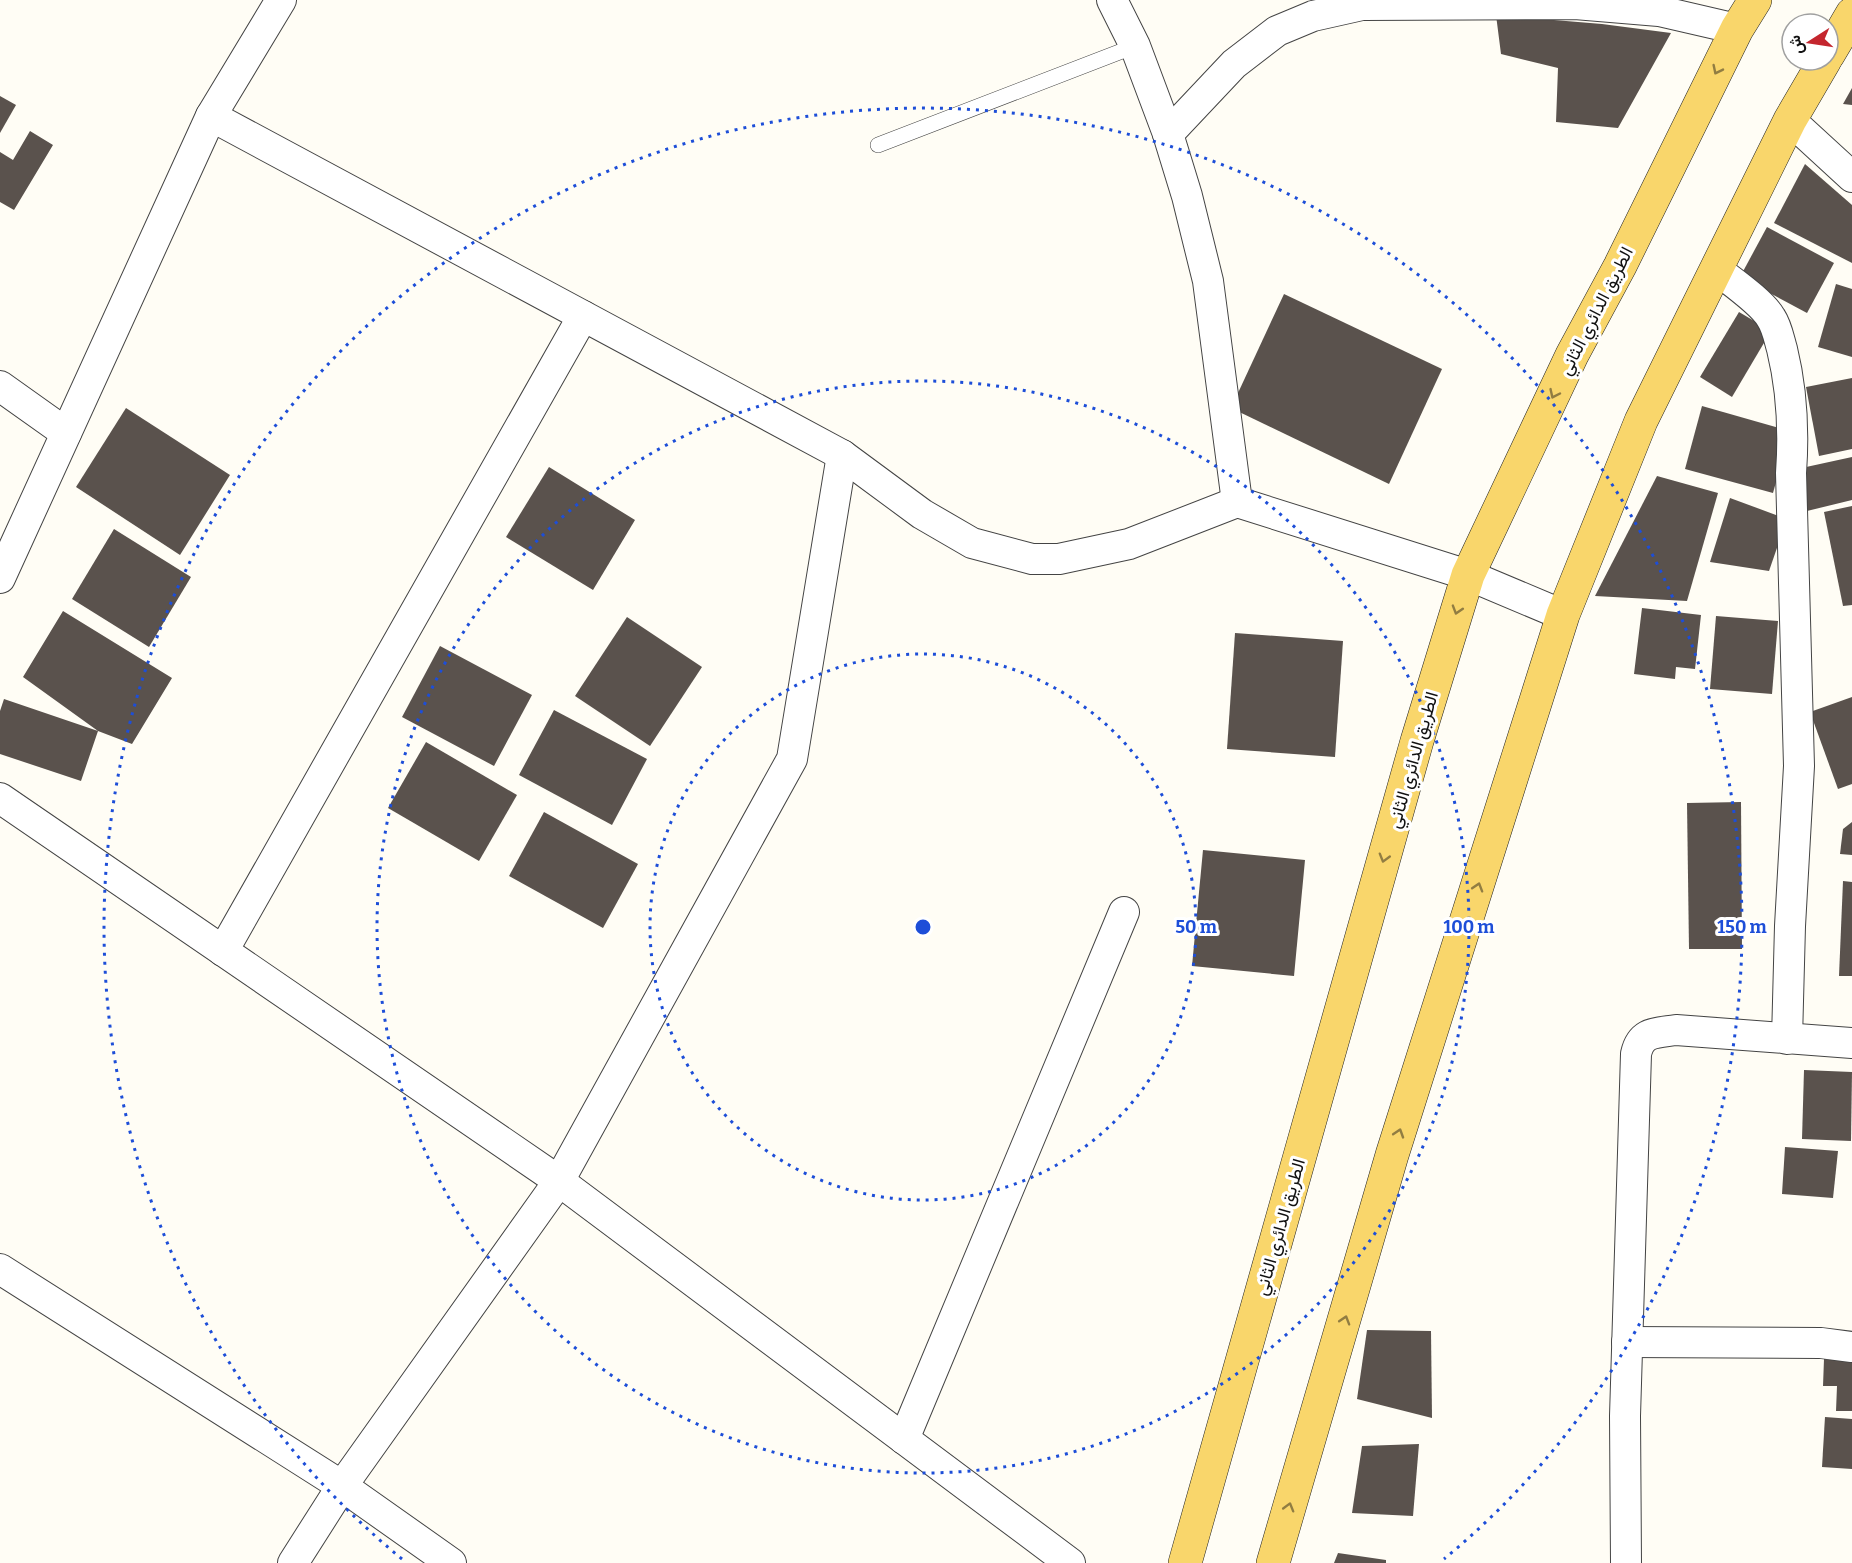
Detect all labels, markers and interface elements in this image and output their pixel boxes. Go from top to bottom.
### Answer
north arrow [1780,12,1840,72]
text: ش [1785,34,1807,56]
one-way arrow [1712,63,1724,74]
street label: الطريق الدائري الثاني [1554,243,1641,381]
one-way arrow [1549,388,1561,399]
one-way arrow [1452,604,1464,615]
street label: الطريق الدائري الثاني [1383,689,1447,832]
one-way arrow [1379,852,1391,863]
one-way arrow [1470,882,1483,893]
text: 50 m [1175,916,1217,938]
text: 100 m [1443,916,1495,938]
text: 150 m [1717,916,1767,938]
centre of rings [913,917,933,937]
one-way arrow [1392,1128,1405,1139]
street label: الطريق الدائري الثاني [1250,1156,1314,1299]
one-way arrow [1338,1315,1350,1326]
one-way arrow [1282,1502,1294,1513]

